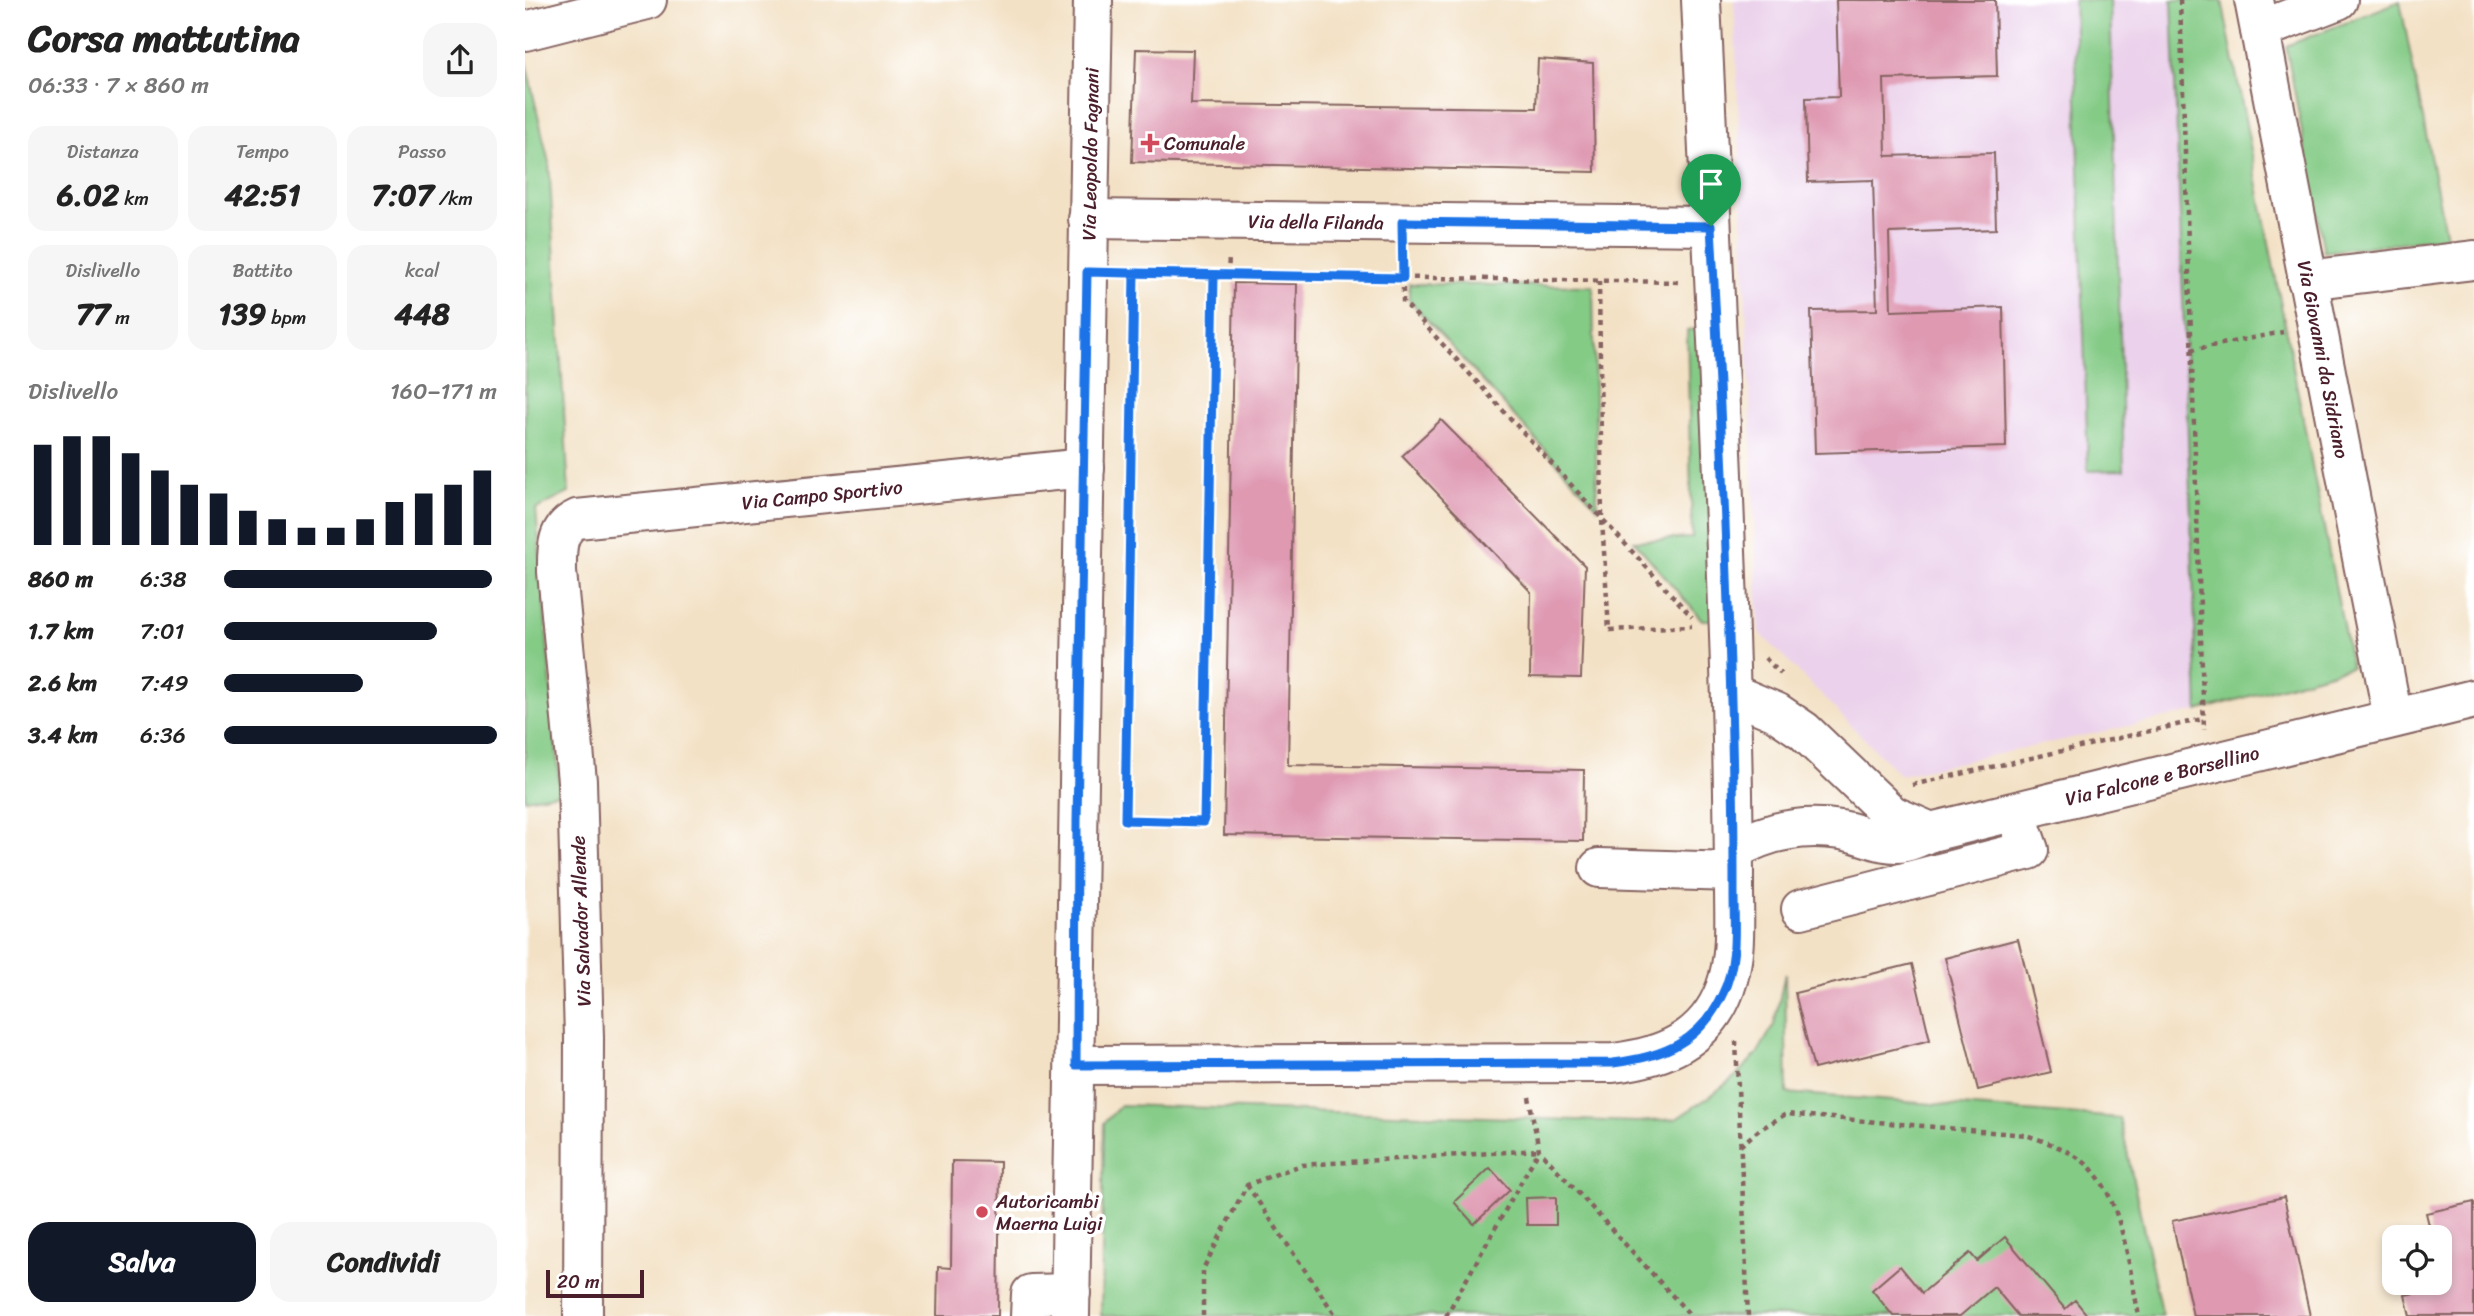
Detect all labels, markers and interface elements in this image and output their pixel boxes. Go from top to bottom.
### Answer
text: Corsa mattutina [28,5,300,72]
button: share [423,23,497,97]
text: 06:33 · 7 × 860 m [28,65,209,106]
street label: Via Leopoldo Fagnani [1072,67,1108,241]
place label: Comunale [1164,127,1245,160]
text: Distanza [67,135,139,168]
text: Tempo [236,135,289,168]
text: Passo [398,135,446,168]
marker: Comunale [1142,135,1158,151]
pin [1681,154,1741,226]
icon: arrive [1692,165,1730,203]
text: 6.02 [57,168,119,222]
text: 42:51 [224,168,301,222]
text: 7:07 [372,168,434,222]
text: km [119,182,149,215]
text: /km [434,182,473,215]
street label: Via della Filanda [1248,204,1385,239]
text: Dislivello [66,254,140,287]
text: Battito [232,254,293,287]
text: kcal [405,254,439,287]
street label: Via Giovanni da Sidriano [2288,257,2359,462]
text: 77 [76,287,110,341]
text: 139 [219,287,266,341]
text: 448 [394,287,450,341]
text: m [110,301,130,334]
text: bpm [266,301,306,334]
text: Dislivello [28,371,118,412]
text: 160–171 m [390,371,497,412]
street label: Via Campo Sportivo [740,470,904,519]
text: 860 m [28,559,93,600]
text: 6:38 [140,559,187,600]
text: 1.7 km [28,611,94,652]
text: 7:01 [140,611,184,652]
text: 2.6 km [28,663,97,704]
text: 7:49 [140,663,189,704]
text: 3.4 km [28,715,98,756]
text: 6:36 [140,715,186,756]
street label: Via Falcone e Borsellino [2062,736,2263,815]
street label: Via Salvador Allende [562,835,600,1007]
place label: Autoricambi Maerna Luigi [995,1185,1103,1240]
marker: Autoricambi Maerna Luigi [974,1204,990,1220]
button: Salva [28,1222,256,1302]
button: Condividi [270,1222,497,1302]
map controls [2382,1225,2452,1295]
button: locate [2382,1225,2452,1295]
text: 20 m [557,1265,600,1298]
scale bar [546,1267,644,1299]

